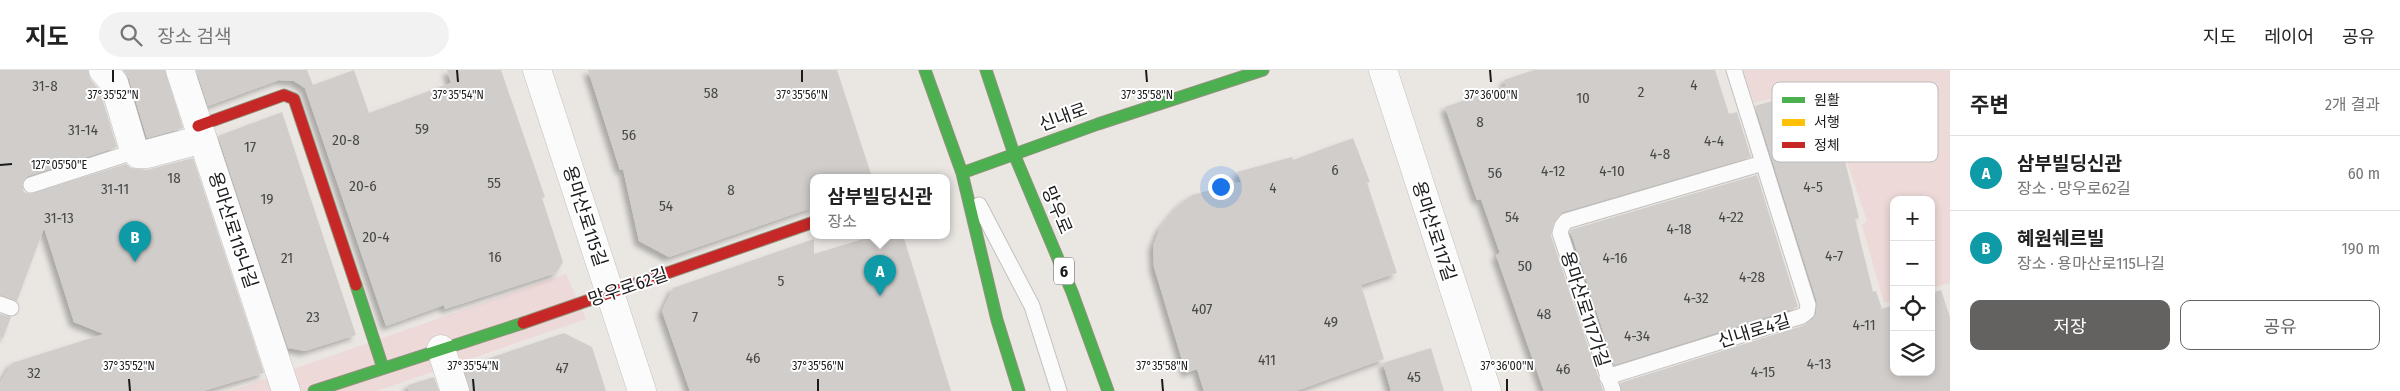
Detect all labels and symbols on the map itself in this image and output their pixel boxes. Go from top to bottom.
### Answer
house number: 4 [1690,76,1698,94]
house number: 31-8 [32,77,58,95]
legend [1772,82,1938,162]
house number: 2 [1638,83,1645,101]
house number: 58 [704,84,718,102]
text: 37°35'52"N [87,88,139,102]
text: 37°35'54"N [432,88,484,102]
text: 37°35'56"N [776,88,828,102]
text: 37°35'58"N [1121,88,1173,102]
text: 37°36'00"N [1464,88,1518,102]
house number: 10 [1576,89,1590,107]
text: 원활 [1814,92,1840,109]
street label: 신내로 [1036,98,1090,136]
house number: 8 [1476,113,1484,131]
text: 서행 [1814,114,1840,131]
house number: 59 [415,120,429,138]
house number: 31-14 [68,121,98,139]
house number: 56 [622,126,636,144]
house number: 20-8 [332,131,360,149]
house number: 4-4 [1704,132,1724,150]
text: 정체 [1814,137,1840,154]
house number: 17 [244,138,256,156]
house number: 4-8 [1650,145,1670,163]
text: 127°05'50"E [31,158,87,172]
house number: 6 [1331,161,1339,179]
house number: 4-12 [1541,162,1565,180]
house number: 4-10 [1599,162,1625,180]
street label: 용마산로115길 [558,163,612,269]
house number: 56 [1488,164,1502,182]
house number: 18 [167,169,181,187]
street label: 용마산로115나길 [204,169,262,291]
house number: 55 [487,174,501,192]
your location [1208,174,1234,200]
house number: 20-6 [349,177,377,195]
street label: 용마산로117길 [1407,178,1461,284]
house number: 4-5 [1803,178,1823,196]
house number: 4 [1269,179,1277,197]
house number: 31-11 [101,180,129,198]
house number: 8 [727,181,735,199]
street label: 망우로 [1037,183,1077,237]
house number: 19 [260,190,274,208]
house number: 54 [659,197,673,215]
house number: 54 [1505,208,1519,226]
house number: 4-22 [1718,208,1744,226]
house number: 31-13 [44,209,74,227]
house number: 4-18 [1666,220,1692,238]
pin: B [119,221,151,262]
house number: 20-4 [362,228,390,246]
house number: 4-7 [1825,247,1843,265]
house number: 16 [488,248,502,266]
street label: 용마산로117가길 [1556,248,1614,370]
house number: 21 [281,249,293,267]
house number: 4-16 [1602,249,1628,267]
pin: A [864,255,896,296]
house number: 50 [1518,257,1532,275]
road number: 6 [1054,258,1074,285]
street label: 망우로62길 [585,263,671,311]
house number: 4-28 [1739,268,1765,286]
house number: 5 [778,272,785,290]
house number: 4-32 [1683,289,1709,307]
house number: 407 [1192,300,1212,318]
house number: 48 [1537,305,1551,323]
house number: 23 [306,308,320,326]
house number: 7 [692,308,698,326]
street label: 신내로4길 [1715,310,1793,352]
house number: 49 [1324,313,1338,331]
house number: 4-11 [1852,316,1876,334]
house number: 4-34 [1624,327,1650,345]
house number: 46 [746,349,760,367]
house number: 411 [1258,351,1276,369]
house number: 4-13 [1807,355,1831,373]
text: 37°35'52"N [103,359,155,373]
text: 37°35'54"N [447,359,499,373]
house number: 47 [555,359,569,377]
text: 37°35'56"N [792,359,844,373]
text: 37°35'58"N [1136,359,1188,373]
text: 37°36'00"N [1480,359,1534,373]
house number: 46 [1556,360,1570,378]
house number: 4-15 [1751,363,1775,381]
house number: 32 [27,364,41,382]
house number: 45 [1407,368,1421,386]

